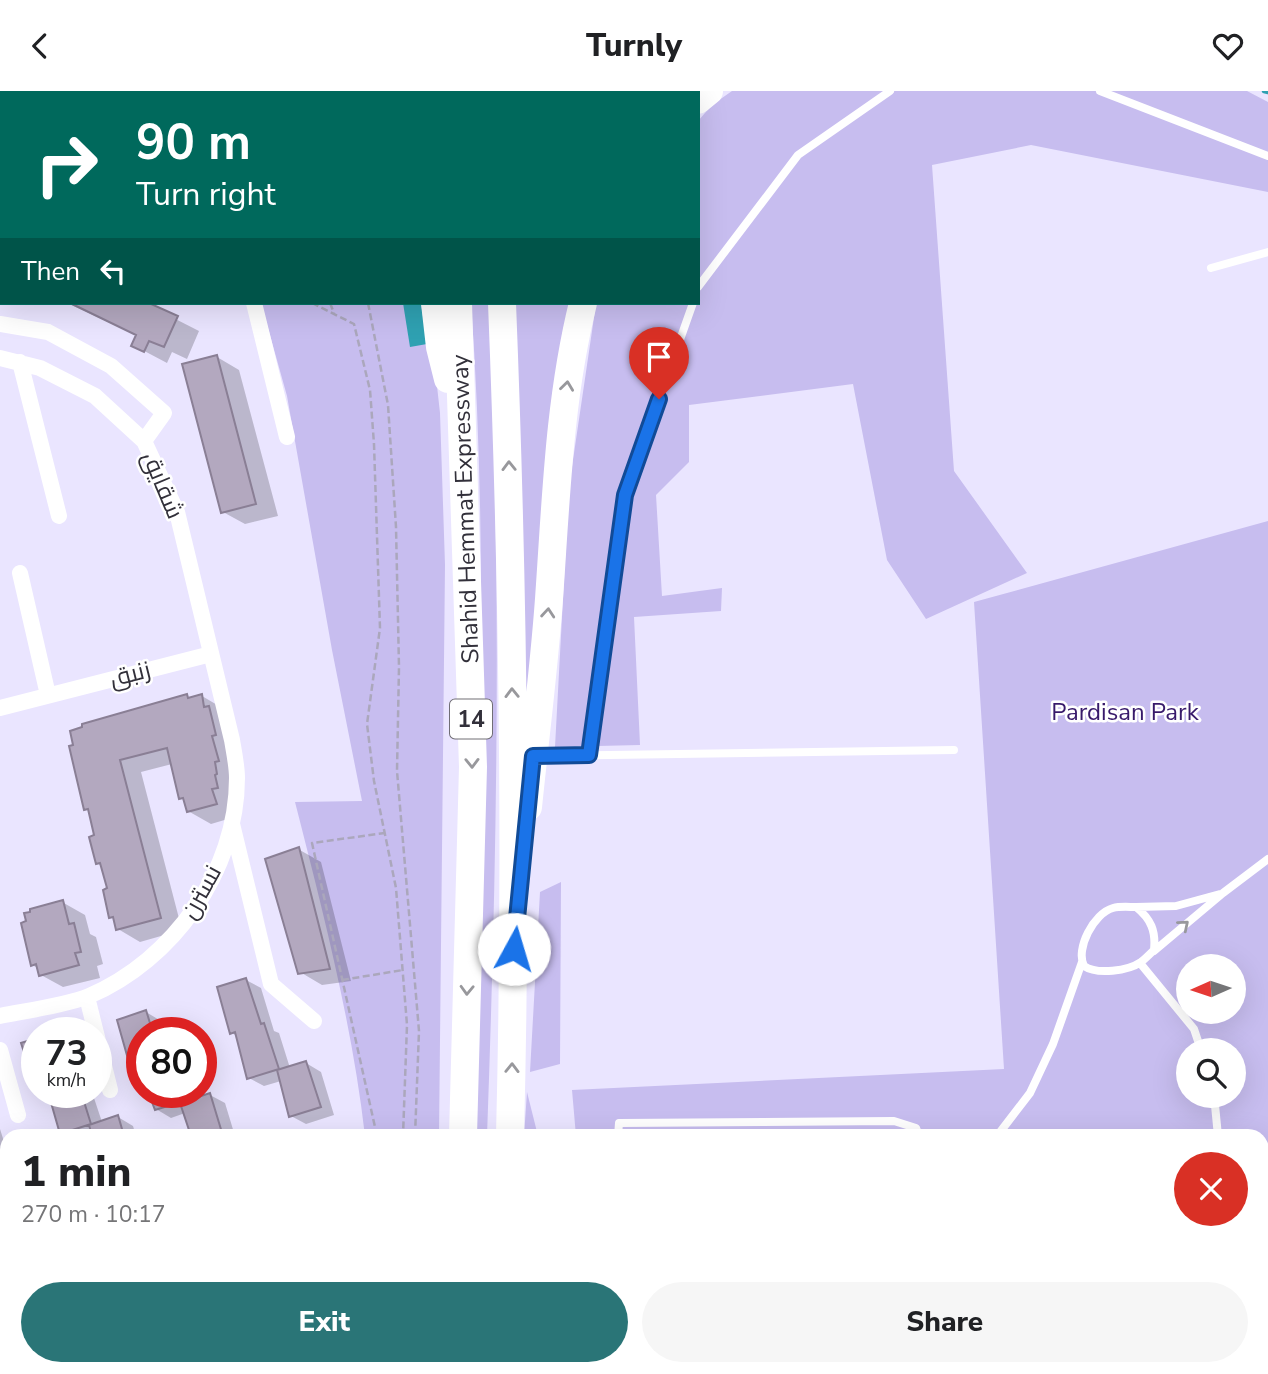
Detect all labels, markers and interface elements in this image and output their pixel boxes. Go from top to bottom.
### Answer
text: Turnly [586,24,682,67]
icon: back [21,27,59,65]
icon: heart [1209,27,1247,65]
text: 90 m [136,109,251,176]
icon: right [21,119,112,210]
text: Turn right [136,173,276,216]
icon: left [94,252,132,290]
text: Then [21,254,80,289]
pin [629,327,689,399]
icon: arrive [640,338,678,376]
street label: Shahid Hemmat Expressway [444,353,486,664]
one-way arrow [560,380,575,392]
street label: شقایق [135,446,191,524]
one-way arrow [501,460,516,471]
one-way arrow [540,607,555,619]
street label: زنبق [106,653,154,695]
one-way arrow [504,687,520,698]
park label: Pardisan Park [1051,696,1200,728]
road number: 14 [450,699,492,739]
one-way arrow [465,758,480,769]
street label: نسترن [173,859,229,925]
position arrow [477,912,551,986]
one-way arrow [1176,921,1189,933]
north arrow [1176,954,1246,1024]
map controls [1176,954,1246,1108]
one-way arrow [460,985,475,996]
speed limit sign: 80 [126,1017,217,1108]
text: 73 [45,1030,88,1077]
button: search [1176,1038,1246,1108]
one-way arrow [504,1062,519,1073]
text: km/h [47,1068,86,1092]
text: 1 min [21,1144,131,1201]
button: close [1174,1152,1248,1226]
text: 270 m · 10:17 [21,1199,166,1230]
button: Exit [21,1282,628,1362]
button: Share [642,1282,1248,1362]

